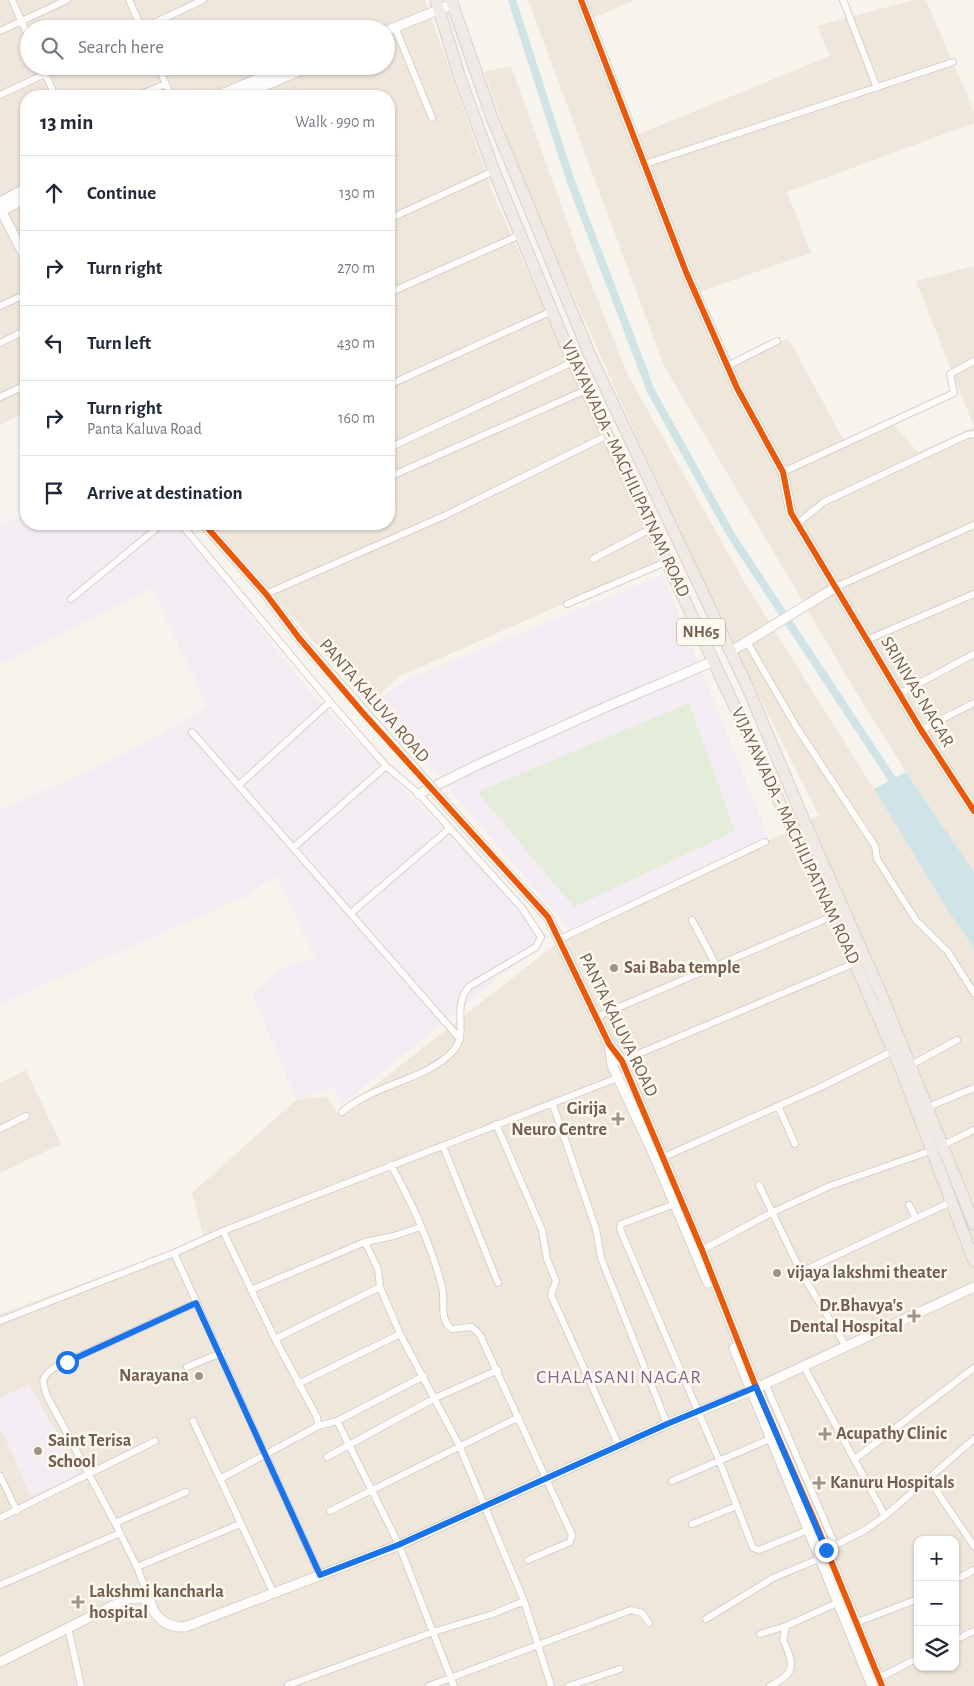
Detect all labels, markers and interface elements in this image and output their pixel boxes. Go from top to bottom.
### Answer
search box [20,20,395,75]
icon: search [38,34,66,62]
text: Search here [78,38,164,57]
text: 13 min [40,112,93,133]
text: Walk · 990 m [295,114,375,130]
icon: ahead [40,179,68,207]
text: Continue [87,184,156,203]
text: 130 m [339,185,375,201]
icon: right [40,254,68,282]
text: Turn right [87,259,162,278]
text: 270 m [337,260,375,276]
icon: left [40,329,68,357]
text: Turn left [87,334,151,353]
text: 430 m [337,335,375,351]
street label: VIJAYAWADA - MACHILIPATNAM ROAD [558,338,692,600]
text: Turn right [87,399,162,418]
icon: right [40,404,68,432]
text: 160 m [338,410,375,426]
text: Panta Kaluva Road [87,421,202,437]
icon: arrive [40,479,68,507]
text: Arrive at destination [87,484,243,503]
road number: NH65 [677,618,725,646]
street label: SRINIVAS NAGAR [877,634,957,750]
street label: PANTA KALUVA ROAD [316,636,432,766]
street label: VIJAYAWADA - MACHILIPATNAM ROAD [728,705,862,967]
street label: PANTA KALUVA ROAD [575,950,661,1100]
place label: Sai Baba temple [624,959,740,977]
marker: Sai Baba temple [608,962,620,974]
place label: Girija Neuro Centre [511,1100,607,1139]
marker: Girija Neuro Centre [611,1112,625,1126]
place label: vijaya lakshmi theater [787,1264,947,1282]
marker: vijaya lakshmi theater [771,1267,783,1279]
place label: Dr.Bhavya's Dental Hospital [790,1297,903,1336]
marker: Dr.Bhavya's Dental Hospital [907,1309,921,1323]
route start [56,1351,79,1374]
place label: Narayana [119,1367,189,1385]
district label: CHALASANI NAGAR [536,1368,702,1387]
marker: Narayana [193,1370,205,1382]
place label: Acupathy Clinic [836,1425,947,1443]
marker: Acupathy Clinic [818,1427,832,1441]
place label: Saint Terisa School [48,1432,132,1471]
marker: Saint Terisa School [32,1445,44,1457]
place label: Kanuru Hospitals [830,1474,955,1492]
marker: Kanuru Hospitals [812,1476,826,1490]
map controls [914,1536,959,1671]
button: + [914,1536,959,1581]
route end [815,1539,838,1562]
button: − [914,1581,959,1626]
place label: Lakshmi kancharla hospital [89,1583,224,1622]
marker: Lakshmi kancharla hospital [71,1595,85,1609]
button: layers [914,1626,959,1671]

